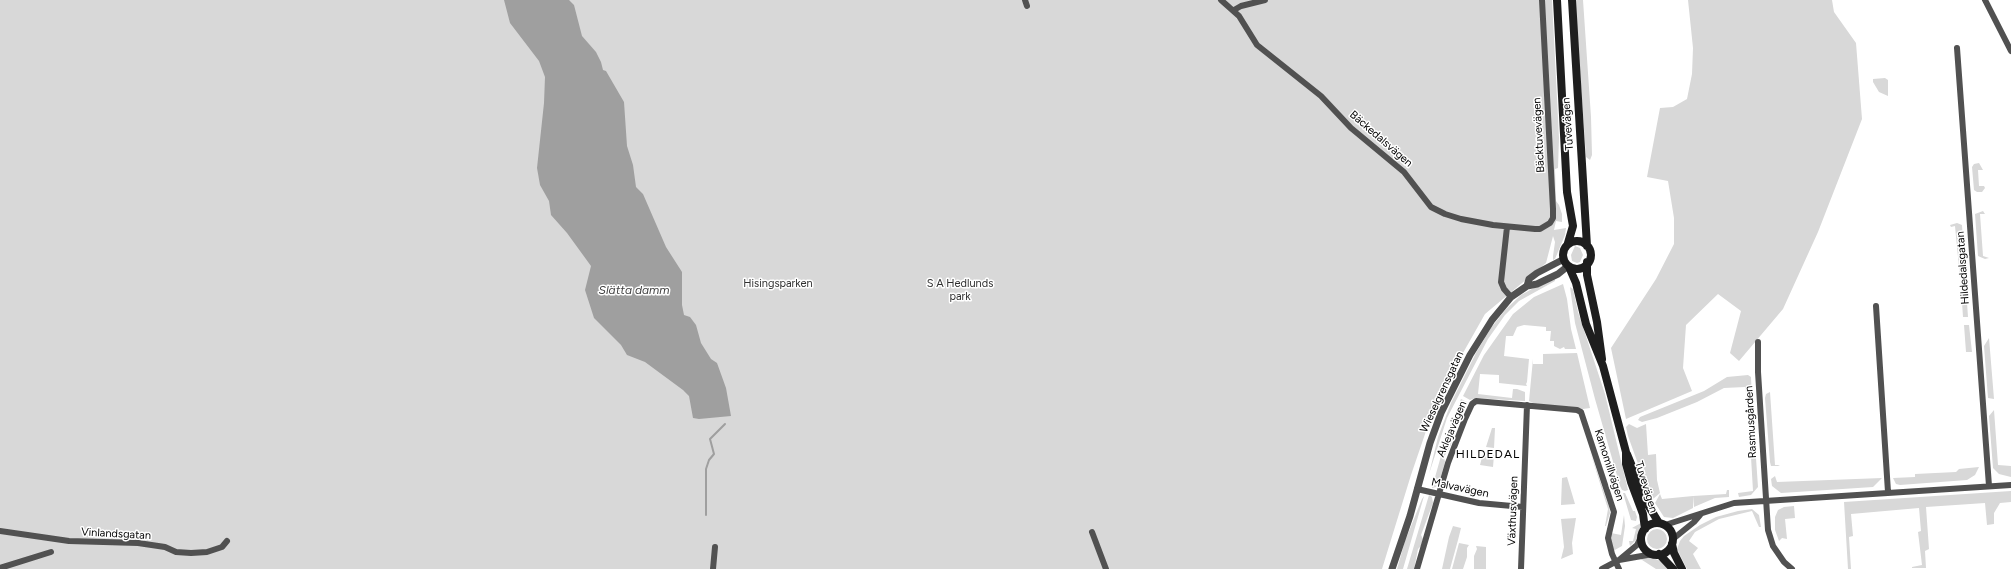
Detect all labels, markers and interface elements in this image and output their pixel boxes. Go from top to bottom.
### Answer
street label: Bäcktuvevägen [1530,97,1548,173]
street label: Tuvevägen [1560,97,1576,151]
street label: Bäckedalsvägen [1347,108,1415,170]
street label: Hildedalsgatan [1954,231,1972,305]
park label: Hisingsparken [743,277,813,291]
park label: S A Hedlunds park [927,277,993,303]
water label: Slätta damm [599,283,669,297]
street label: Wieselgrensgatan [1417,349,1467,435]
street label: Rasmusgården [1743,385,1759,459]
street label: Aklejavägen [1434,399,1470,459]
street label: Kamomillvägen [1591,427,1627,503]
district label: HILDEDAL [1456,447,1520,461]
street label: Tuvevägen [1632,460,1660,514]
street label: Malvavägen [1430,475,1490,501]
street label: Växthusvägen [1505,476,1521,546]
street label: Vinlandsgatan [81,526,151,542]

